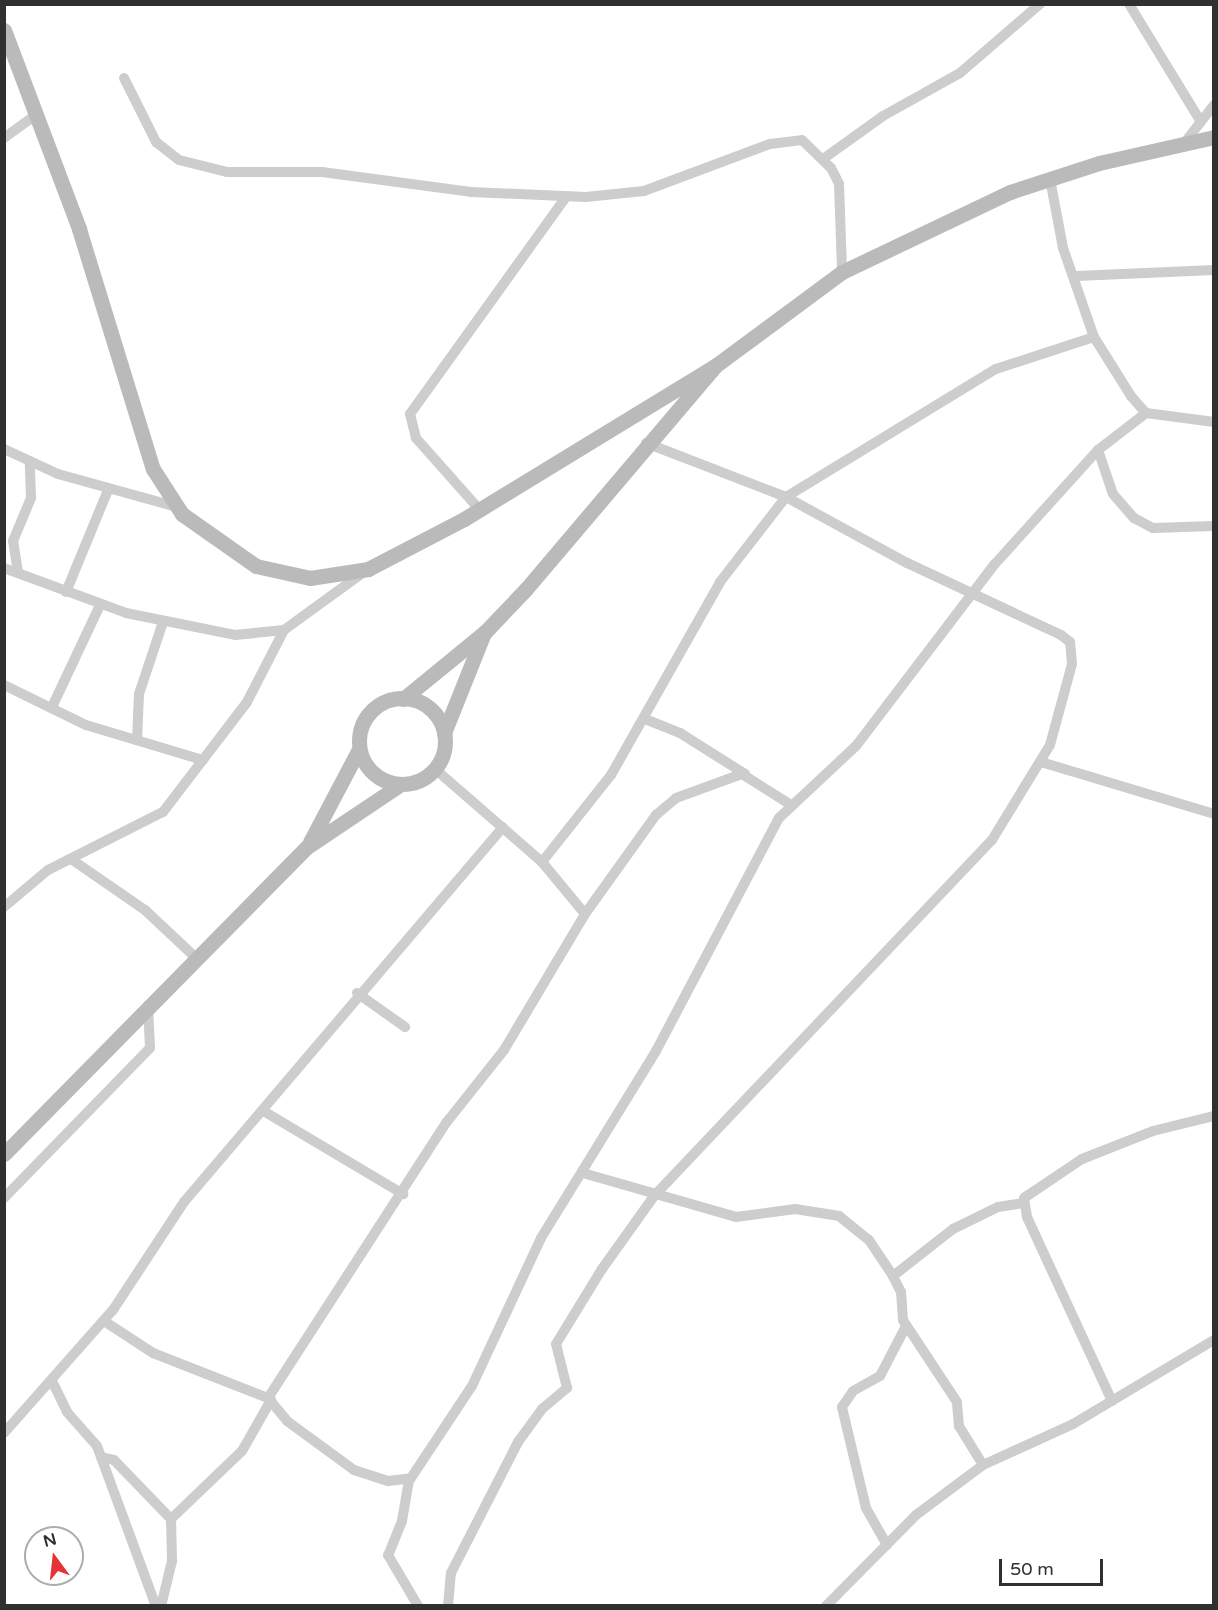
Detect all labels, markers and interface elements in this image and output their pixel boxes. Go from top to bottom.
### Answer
north arrow [24,1526,84,1586]
text: N [41,1529,59,1552]
scale bar [1002,1547,1106,1585]
text: 50 m [1010,1558,1054,1580]

